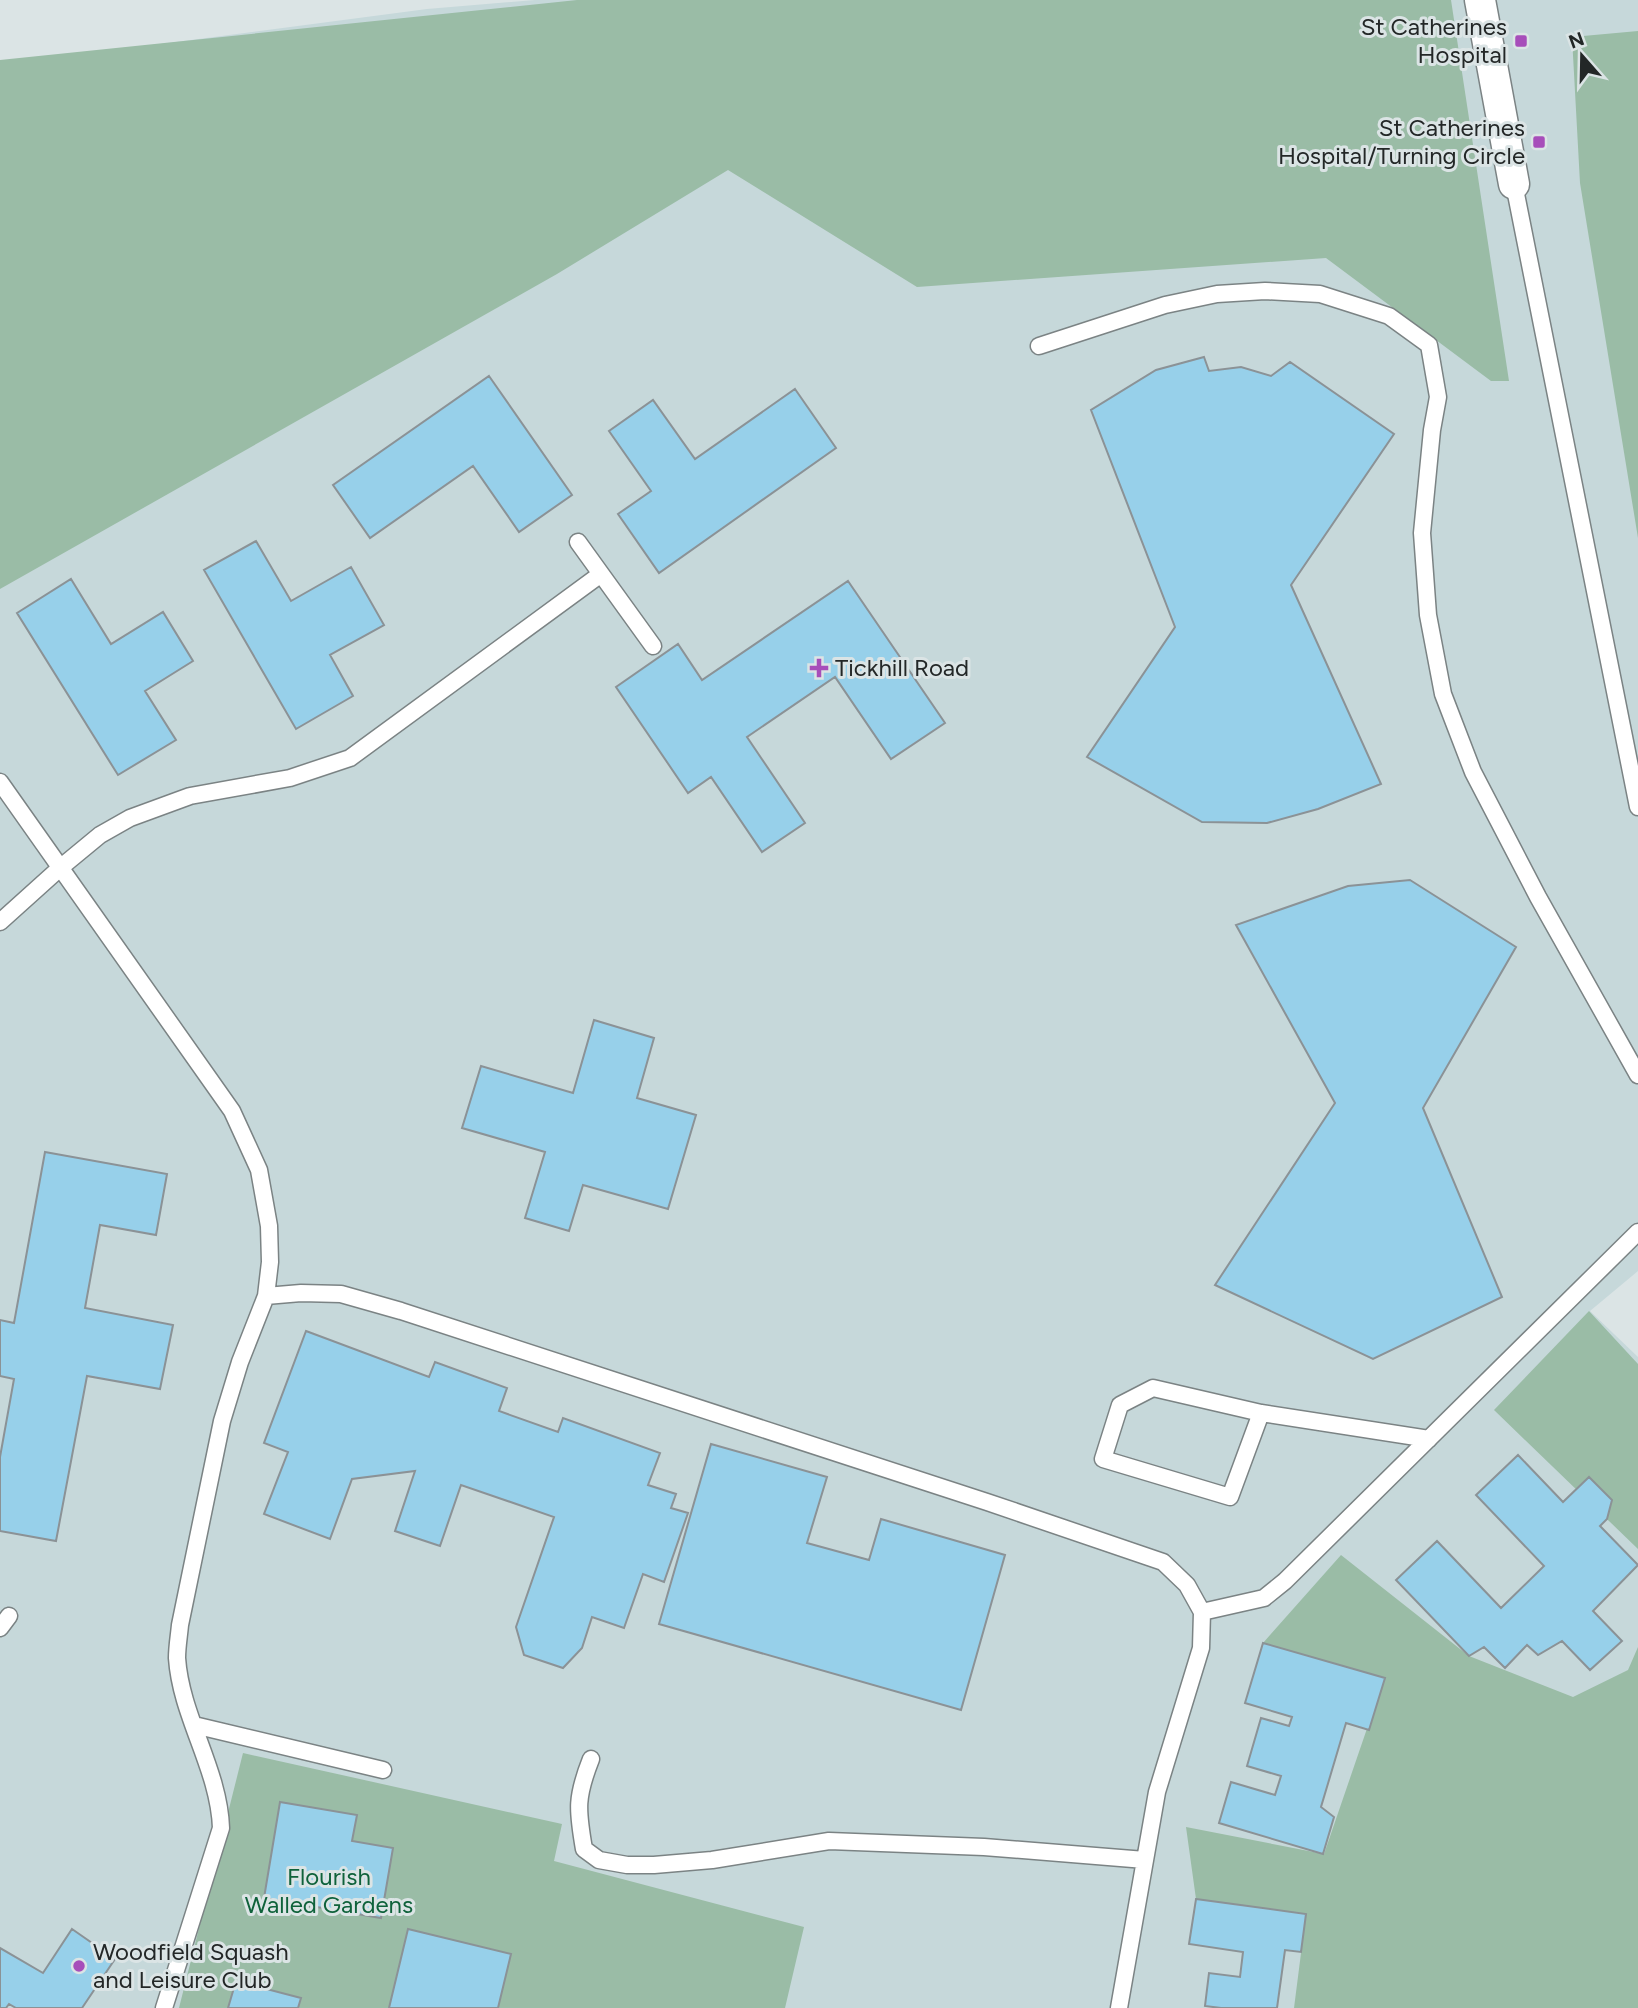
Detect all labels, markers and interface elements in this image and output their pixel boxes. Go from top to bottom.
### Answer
place label: St Catherines Hospital [1361,12,1507,69]
north arrow [1547,21,1617,91]
text: N [1566,27,1587,54]
marker: St Catherines Hospital [1513,33,1529,49]
place label: St Catherines Hospital/Turning Circle [1278,113,1525,170]
marker: St Catherines Hospital/Turning Circle [1531,134,1547,150]
place label: Tickhill Road [835,653,969,682]
marker: Tickhill Road [809,658,829,678]
park label: Flourish Walled Gardens [245,1862,413,1919]
place label: Woodfield Squash and Leisure Club [93,1937,289,1994]
marker: Woodfield Squash and Leisure Club [71,1958,87,1974]

